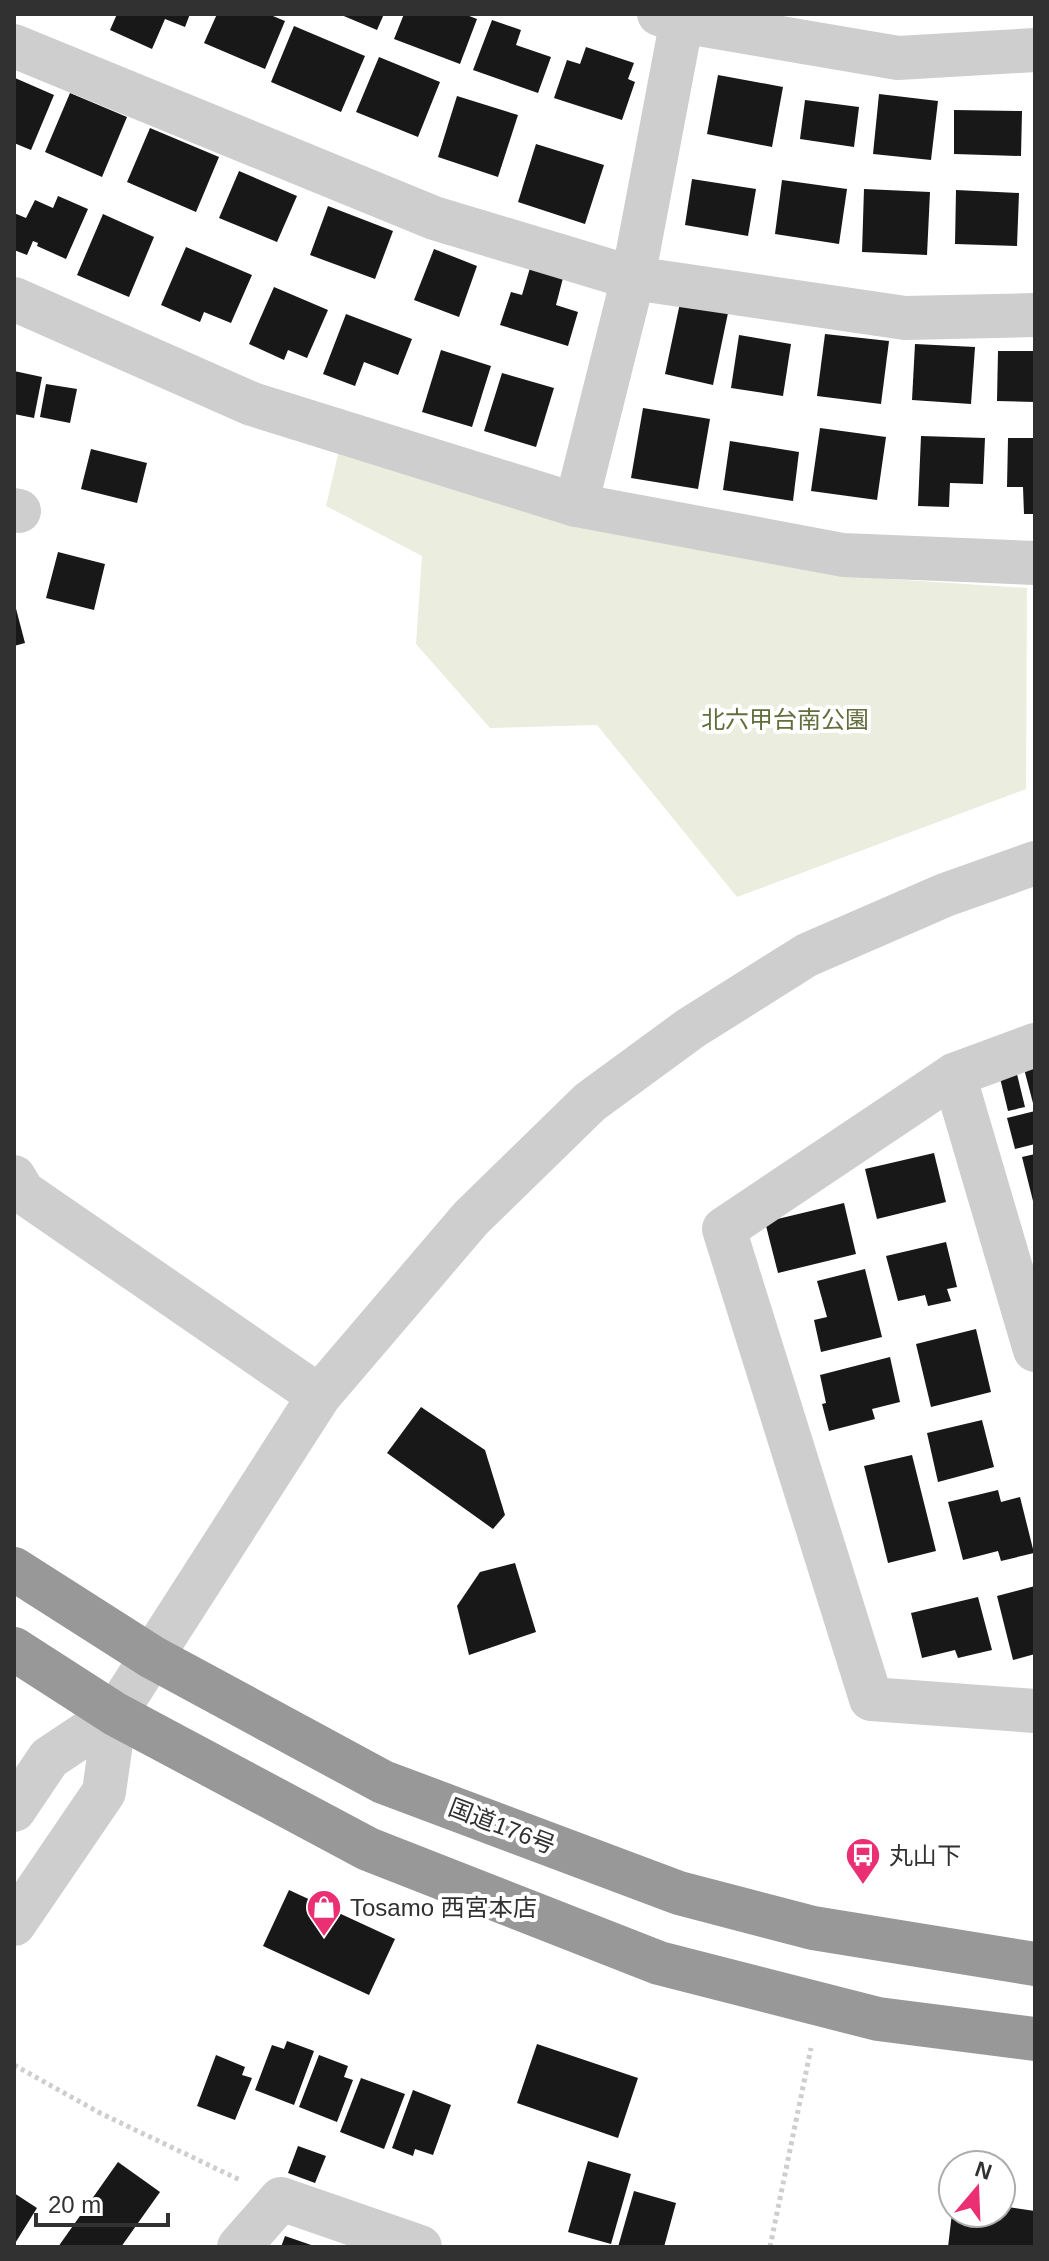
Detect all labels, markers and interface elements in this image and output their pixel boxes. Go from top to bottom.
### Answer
park label: 北六甲台南公園 [701,706,869,733]
street label: 国道176号 [445,1793,559,1859]
bus stop icon: 丸山下 [844,1836,882,1886]
place label: 丸山下 [889,1842,961,1869]
shop icon: Tosamo 西宮本店 [305,1888,343,1938]
place label: Tosamo 西宮本店 [350,1894,537,1921]
north arrow [937,2149,1017,2229]
text: N [972,2156,995,2185]
scale bar [36,2177,168,2227]
text: 20 m [48,2191,101,2218]

